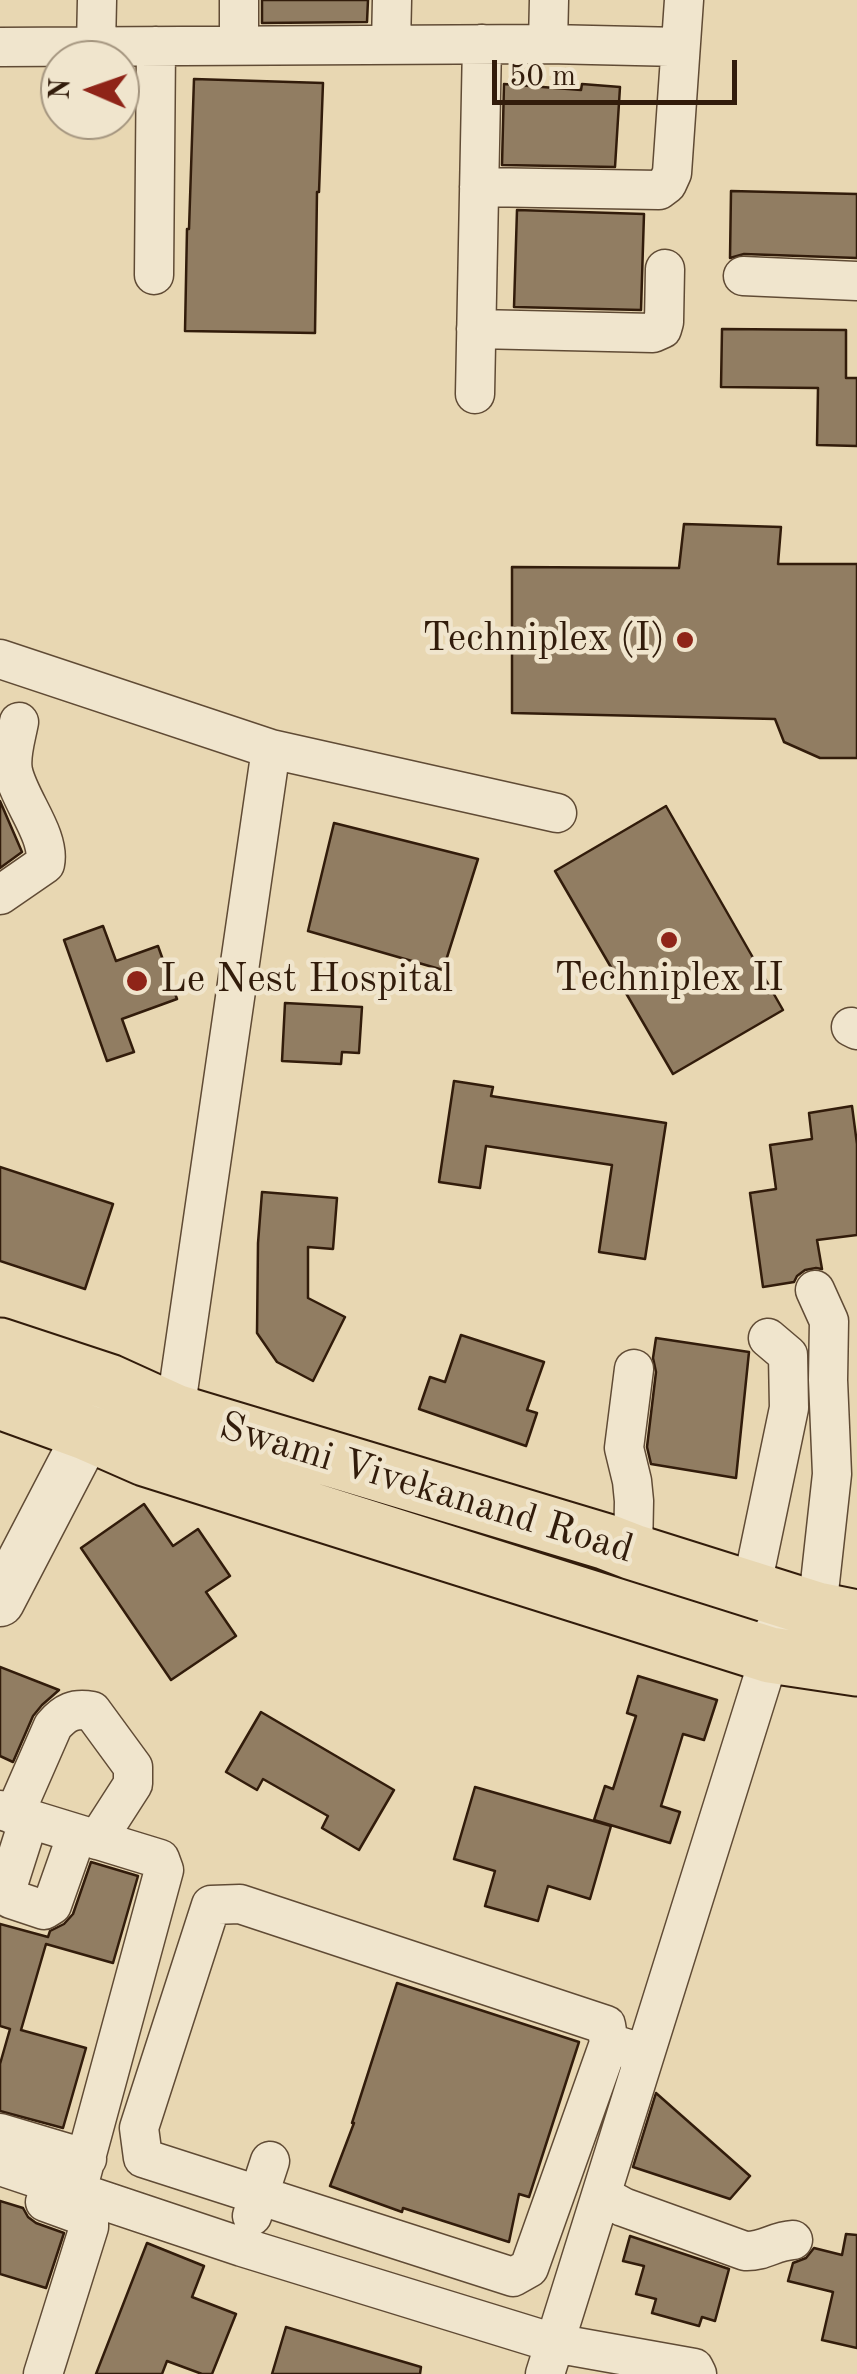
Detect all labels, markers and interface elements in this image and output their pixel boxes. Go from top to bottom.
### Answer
north arrow [40,40,140,140]
scale bar [497,40,742,102]
text: 50 m [509,62,576,92]
text: N [48,78,76,100]
place label: Techniplex (I) [422,616,665,664]
marker: Techniplex (I) [674,629,696,651]
marker: Techniplex II [658,929,680,951]
place label: Techniplex II [554,956,784,1004]
place label: Le Nest Hospital [160,957,453,1005]
marker: Le Nest Hospital [124,968,150,994]
street label: Swami Vivekanand Road [213,1403,639,1575]

